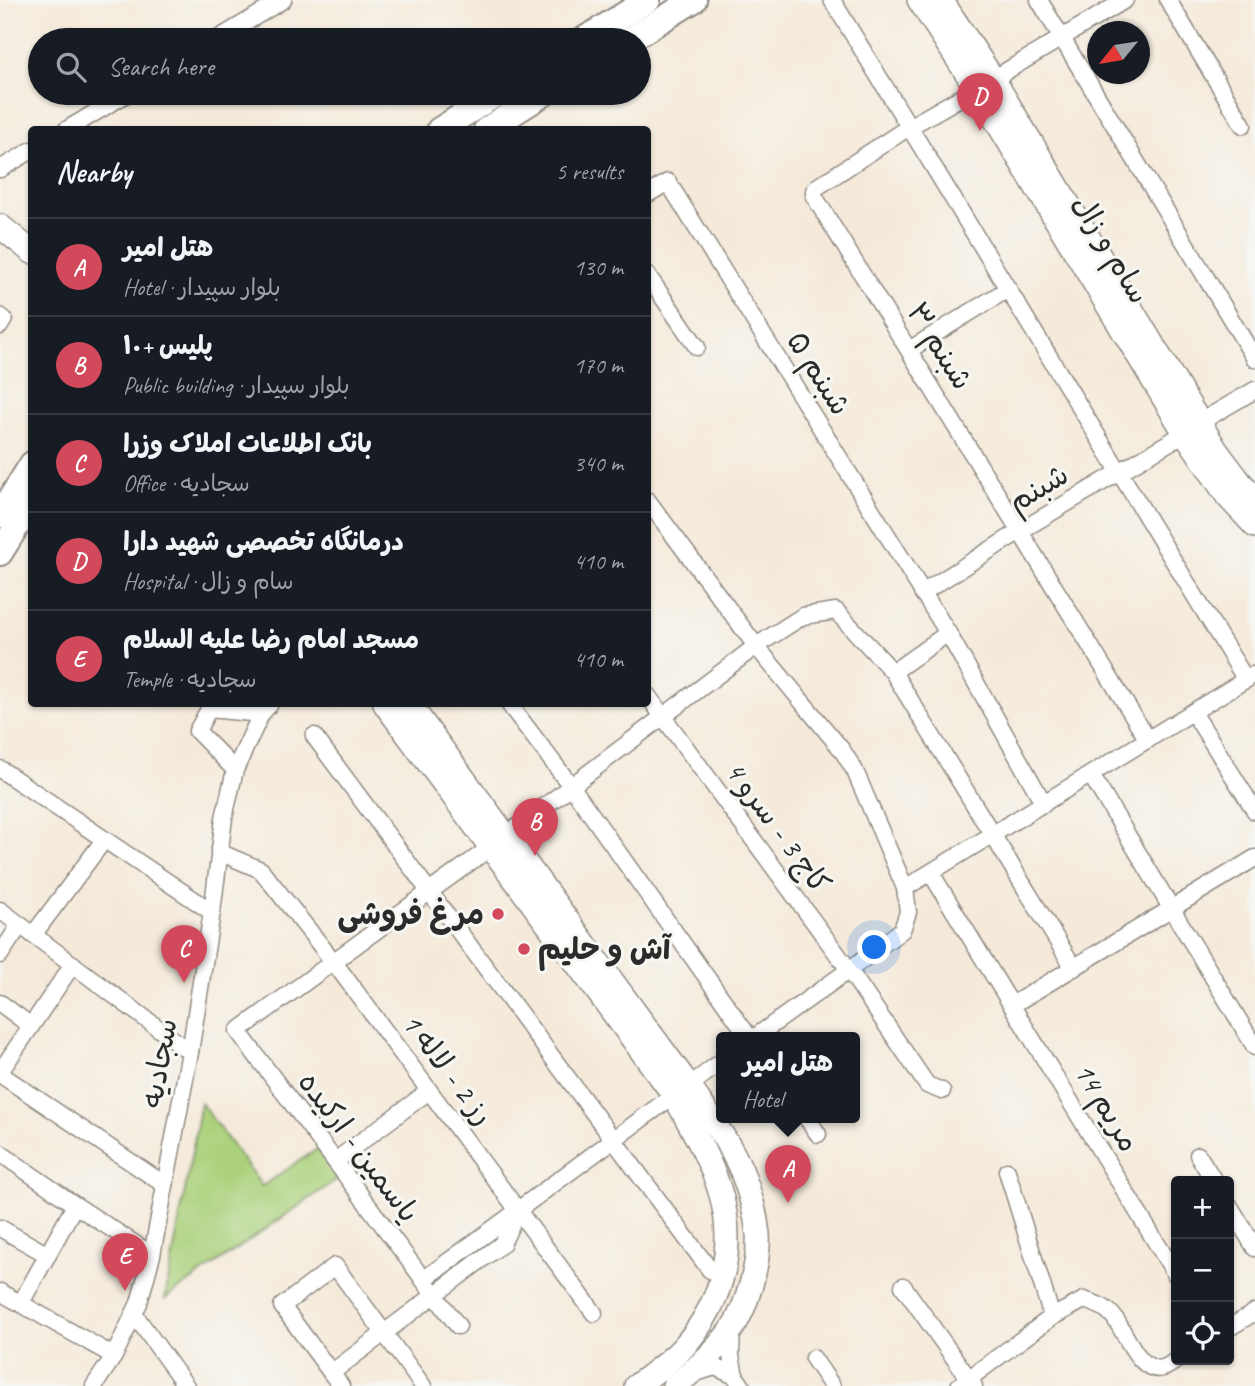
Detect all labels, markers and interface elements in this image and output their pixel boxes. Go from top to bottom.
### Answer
north arrow [1087,21,1150,84]
search box [28,28,651,105]
icon: search [52,48,90,86]
text: Search here [108,50,214,83]
pin: D [957,73,1003,131]
text: Nearby [56,153,132,191]
text: 5 results [556,157,623,186]
street label: سام و زال [1061,188,1158,312]
text: هتل امیر [123,231,213,264]
text: A [73,253,85,282]
text: 130 m [574,253,623,282]
text: Hotel · بلوار سپیدار [123,273,281,302]
street label: شبنم ۳ [896,295,982,398]
street label: شبنم ۵ [776,324,860,424]
text: پلیس +۱۰ [123,329,213,362]
text: B [73,351,85,380]
text: 170 m [574,351,623,380]
text: Public building · بلوار سپیدار [123,371,350,400]
text: بانک اطلاعات املاک وزرا [123,427,372,460]
text: C [74,449,84,478]
text: 340 m [574,449,623,478]
street label: شبنم [1001,455,1077,523]
text: Office · سجادیه [123,469,250,498]
text: درمانگاه تخصصى شهید دارا [123,525,404,558]
text: D [72,547,86,576]
text: 410 m [574,547,623,576]
text: Hospital · سام و زال [123,567,294,596]
text: مسجد امام رضا علیه السلام [123,623,419,656]
text: E [73,645,85,674]
text: 410 m [574,645,623,674]
text: Temple · سجادیه [123,665,257,694]
street label: کاج 3 - سرو 4 [716,753,839,901]
pin: B [512,798,558,856]
place label: مرغ فروشی [338,895,484,935]
marker: مرغ فروشی [490,906,506,922]
pin: C [161,925,207,983]
place label: آش و حلیم [538,930,673,971]
your location [857,930,891,964]
marker: آش و حلیم [516,941,532,957]
street label: رز 2 - لاله 1 [393,1005,503,1133]
street label: سجادیه [132,1015,186,1111]
popup [716,1032,860,1123]
text: هتل امیر [743,1046,833,1079]
street label: مریم 14 [1063,1055,1148,1160]
street label: یاسمین - ارکیده [290,1064,428,1230]
text: Hotel [743,1085,783,1114]
pin: A [765,1145,811,1203]
map controls [1171,1176,1234,1365]
button: + [1171,1176,1234,1239]
pin: E [102,1233,148,1291]
button: − [1171,1239,1234,1302]
button: locate [1171,1302,1234,1365]

